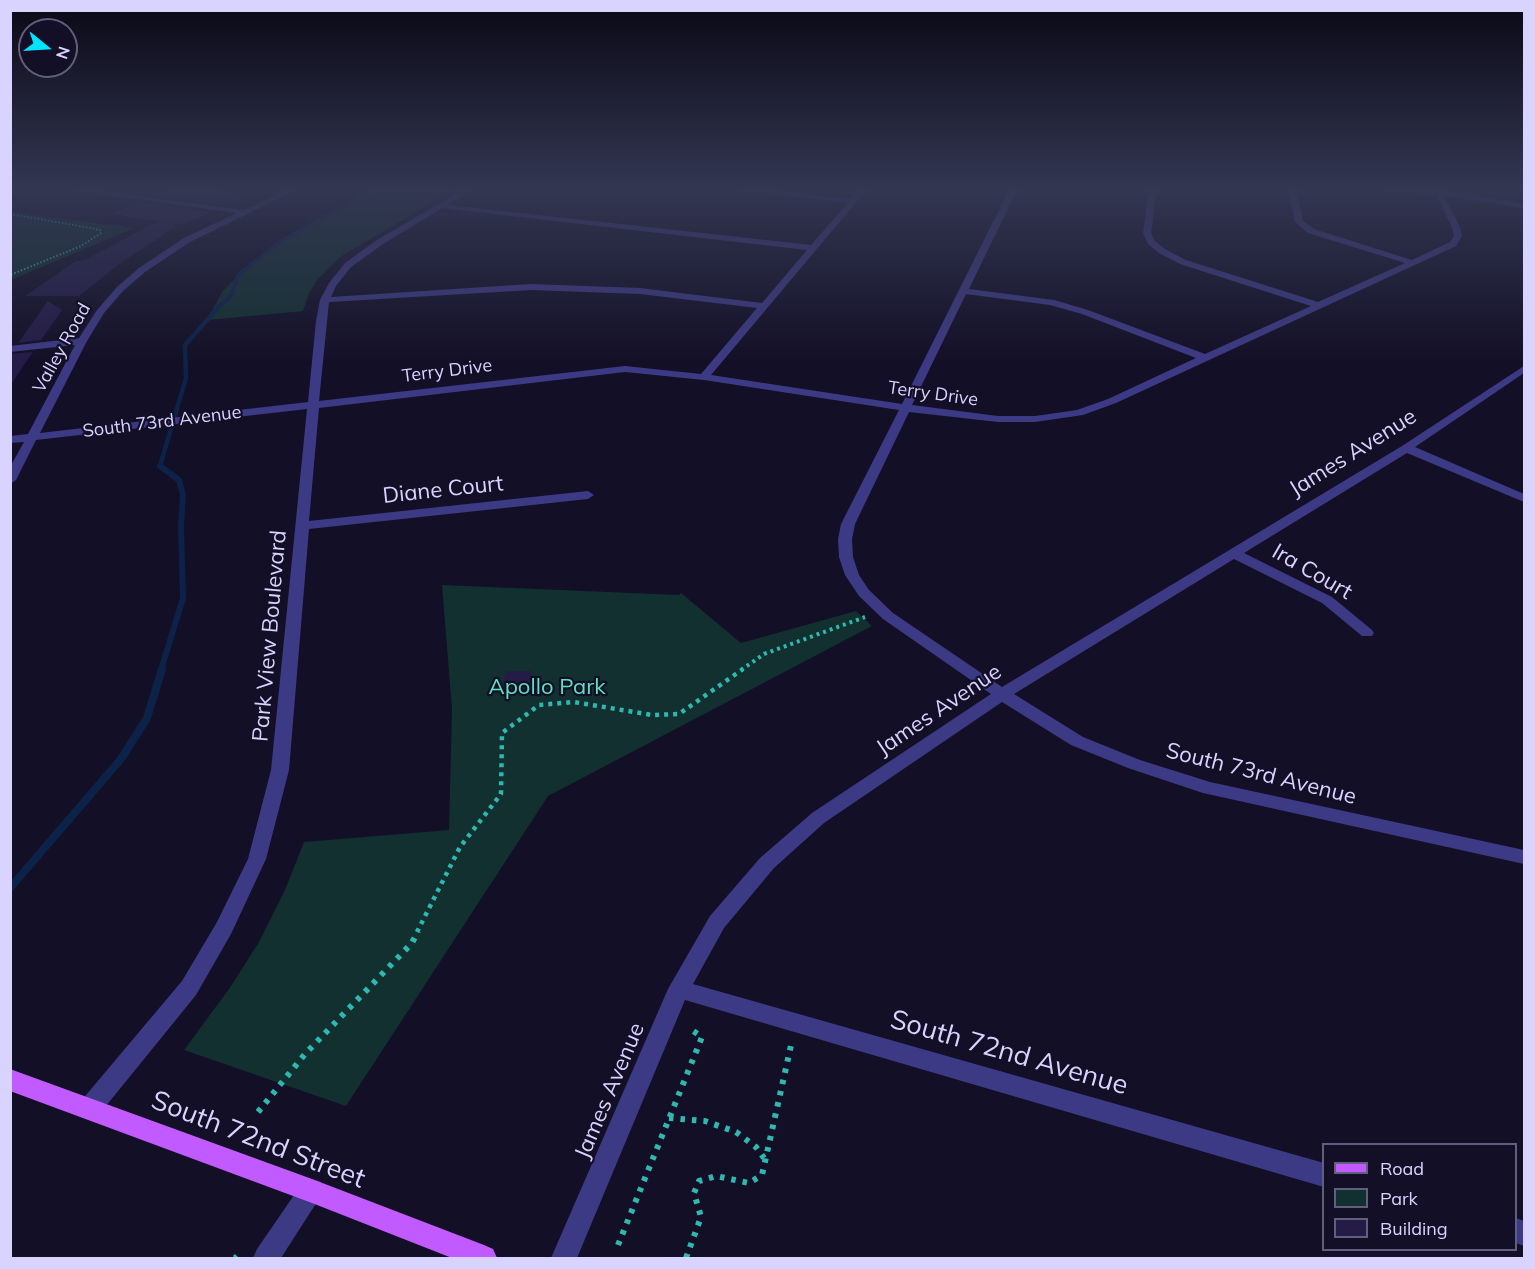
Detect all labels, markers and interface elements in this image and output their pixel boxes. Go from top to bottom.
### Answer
north arrow [18,18,78,78]
text: N [52,44,75,62]
street label: Valley Road [29,299,95,397]
street label: Terry Drive [401,355,493,387]
street label: Terry Drive [887,377,979,411]
street label: South 73rd Avenue [81,402,243,442]
street label: James Avenue [1285,403,1421,503]
street label: Diane Court [381,471,505,509]
street label: Park View Boulevard [248,529,292,743]
street label: Ira Court [1267,538,1357,606]
street label: James Avenue [872,659,1006,761]
park label: Apollo Park [488,674,606,700]
street label: South 73rd Avenue [1163,738,1359,810]
street label: South 72nd Avenue [886,1004,1132,1102]
street label: James Avenue [570,1019,650,1163]
street label: South 72nd Street [147,1084,369,1196]
legend [1322,1143,1517,1251]
text: Road [1380,1157,1424,1180]
text: Park [1380,1187,1418,1210]
text: Building [1380,1217,1448,1240]

